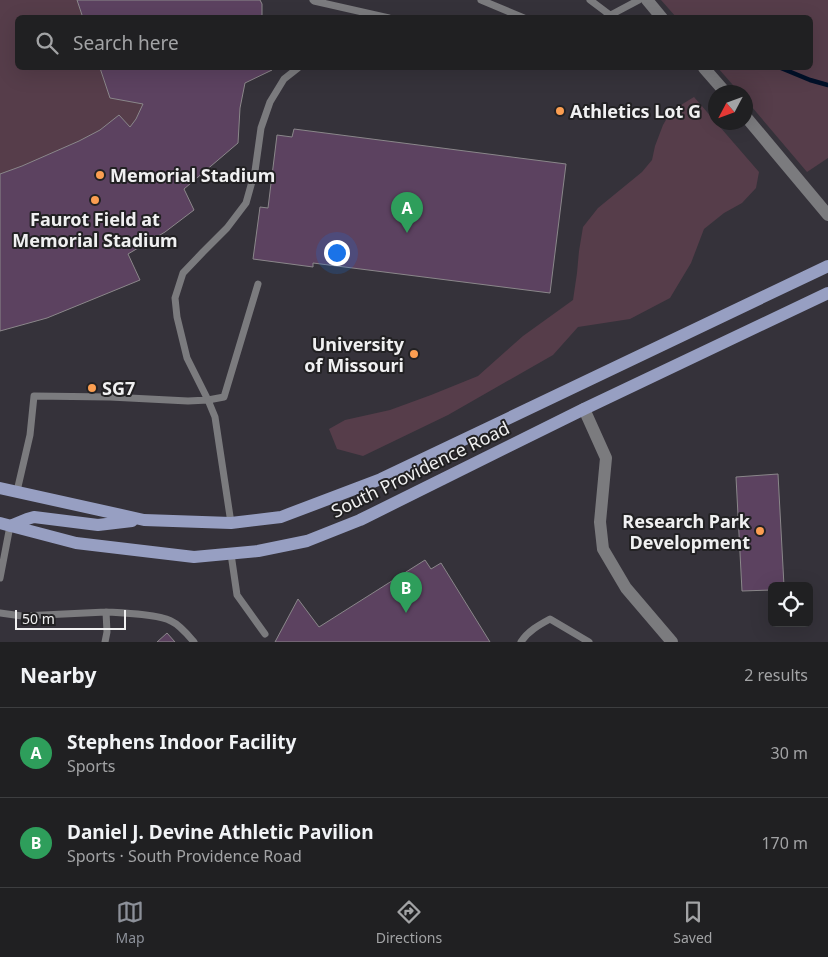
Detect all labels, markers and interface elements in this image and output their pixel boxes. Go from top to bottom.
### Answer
search box [15,15,813,70]
icon: search [33,29,61,57]
text: Search here [73,30,179,56]
north arrow [708,85,753,130]
place label: Athletics Lot G [570,99,701,123]
marker: Athletics Lot G [554,105,566,117]
place label: Memorial Stadium [110,163,275,187]
marker: Memorial Stadium [94,169,106,181]
pin: A [391,192,423,233]
marker: Faurot Field at Memorial Stadium [89,194,101,206]
place label: Faurot Field at Memorial Stadium [12,207,178,252]
your location [324,240,350,266]
place label: University of Missouri [304,332,405,377]
marker: University of Missouri [408,348,420,360]
place label: SG7 [102,376,135,400]
marker: SG7 [86,382,98,394]
street label: South Providence Road [327,415,513,523]
place label: Research Park Development [622,509,751,554]
marker: Research Park Development [754,525,766,537]
pin: B [390,572,422,613]
map controls [768,582,813,627]
button: locate [768,582,813,627]
scale bar [15,607,126,630]
text: 50 m [22,609,55,628]
text: Nearby [20,661,96,689]
text: 2 results [744,664,808,686]
text: Stephens Indoor Facility [67,729,296,755]
text: A [30,742,42,764]
text: 30 m [771,742,808,764]
text: Sports [67,755,115,777]
text: Daniel J. Devine Athletic Pavilion [67,819,374,845]
text: B [31,832,41,854]
text: 170 m [761,832,808,854]
text: Sports · South Providence Road [67,845,302,867]
tab: Map [116,898,145,947]
tab: Directions [376,898,442,947]
tab: Saved [673,898,712,947]

